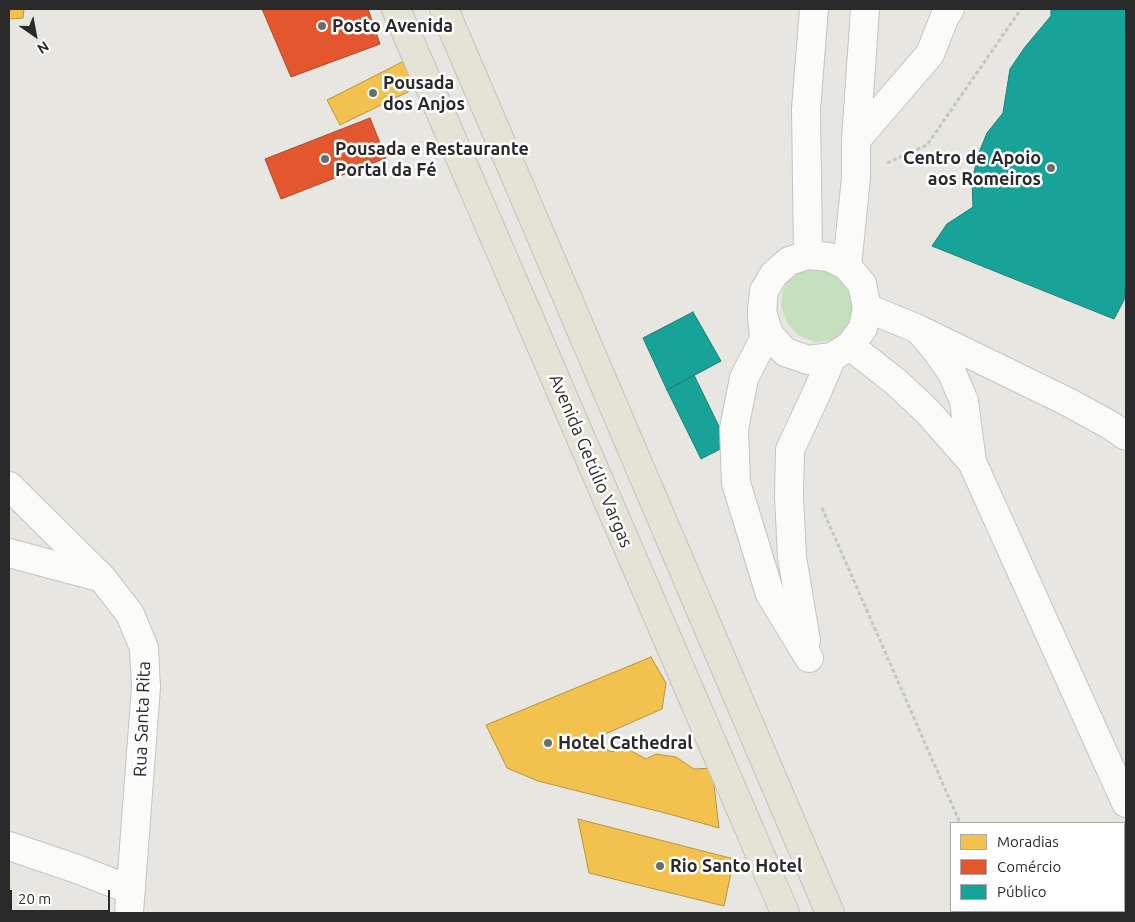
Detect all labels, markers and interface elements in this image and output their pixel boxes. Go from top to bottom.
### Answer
north arrow [10,10,60,60]
place label: Posto Avenida [332,15,453,37]
marker: Posto Avenida [316,20,328,32]
text: N [34,38,52,57]
place label: Pousada dos Anjos [383,72,465,115]
marker: Pousada dos Anjos [367,87,379,99]
place label: Pousada e Restaurante Portal da Fé [335,138,529,180]
place label: Centro de Apoio aos Romeiros [903,147,1041,190]
marker: Pousada e Restaurante Portal da Fé [319,153,331,165]
marker: Centro de Apoio aos Romeiros [1045,162,1057,174]
street label: Avenida Getúlio Vargas [545,371,637,551]
street label: Rua Santa Rita [129,661,155,777]
place label: Hotel Cathedral [558,732,693,754]
marker: Hotel Cathedral [542,737,554,749]
legend [950,822,1125,912]
text: Moradias [997,833,1059,850]
place label: Rio Santo Hotel [670,855,802,877]
text: Comércio [997,858,1061,875]
marker: Rio Santo Hotel [654,860,666,872]
scale bar [12,880,112,912]
text: Público [997,883,1047,900]
text: 20 m [18,890,51,907]

